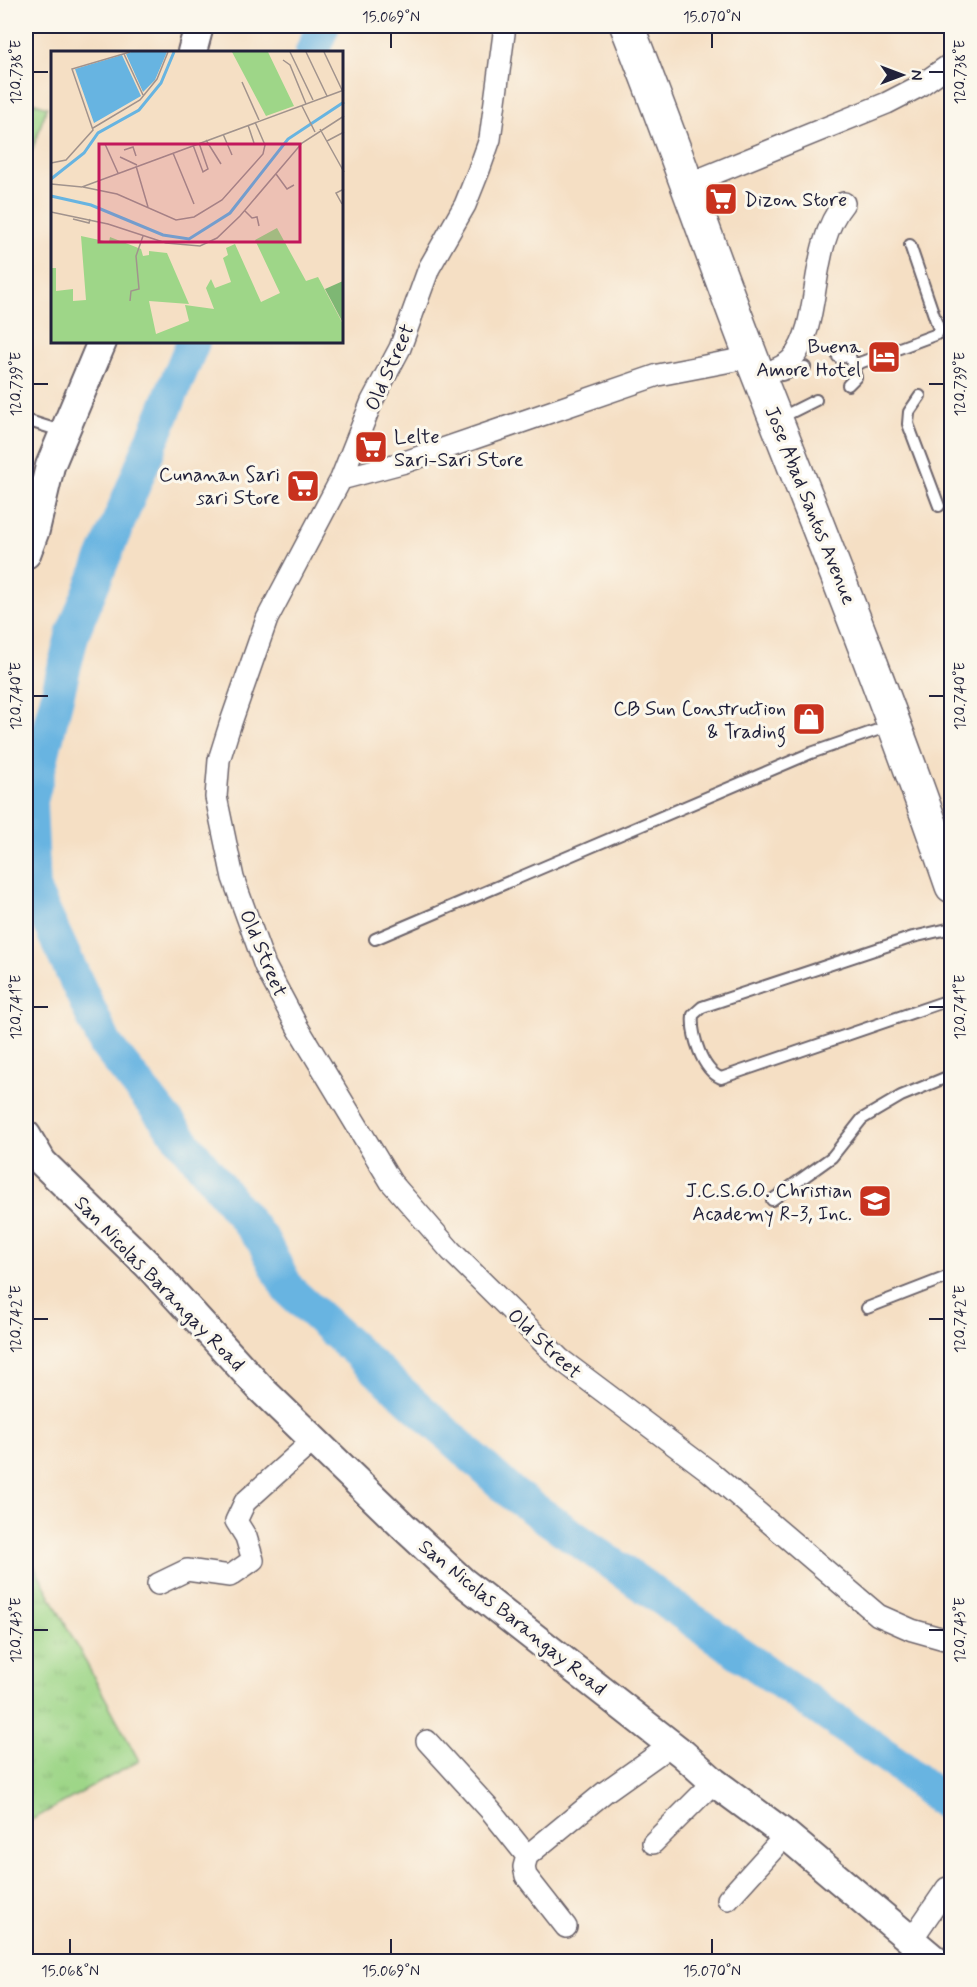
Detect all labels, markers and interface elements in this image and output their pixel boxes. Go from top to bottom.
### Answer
text: 15.069°N [362,8,420,28]
text: 15.070°N [683,8,741,28]
text: 120.738°E [7,39,27,104]
text: 120.738°E [951,39,971,104]
north arrow [872,45,932,105]
inset map [51,51,344,344]
text: N [905,70,926,80]
supermarket icon: Dizon Store [703,181,739,217]
place label: Dizon Store [744,187,847,214]
street label: Old Street [359,320,421,415]
place label: Buena Amore Hotel [756,334,862,384]
hotel icon: Buena Amore Hotel [866,339,902,375]
text: 120.739°E [7,352,27,416]
text: 120.739°E [951,352,971,416]
street label: Jose Abad Santos Avenue [757,402,862,609]
place label: Lelte Sari-Sari Store [394,424,524,474]
supermarket icon: Lelte Sari-Sari Store [353,429,389,465]
place label: Cunanan Sari sari Store [159,462,280,512]
supermarket icon: Cunanan Sari sari Store [285,468,321,504]
text: 120.740°E [7,662,27,730]
text: 120.740°E [951,662,971,730]
place label: CB Sun Construction & Trading [613,696,786,748]
shop icon: CB Sun Construction & Trading [791,701,827,737]
street label: Old Street [232,906,293,1001]
text: 120.741°E [7,974,27,1040]
text: 120.741°E [951,974,971,1040]
place label: J.C.S.G.O. Christian Academy R-3, Inc. [686,1178,852,1228]
school or university icon: J.C.S.G.O. Christian Academy R-3, Inc. [857,1183,893,1219]
street label: San Nicolas Barangay Road [68,1190,250,1378]
text: 120.742°E [7,1285,27,1353]
text: 120.742°E [951,1285,971,1353]
street label: Old Street [501,1303,587,1385]
street label: San Nicolas Barangay Road [412,1534,612,1702]
text: 120.743°E [7,1597,27,1663]
text: 120.743°E [951,1597,971,1663]
text: 15.068°N [41,1962,99,1982]
text: 15.069°N [362,1962,420,1982]
text: 15.070°N [683,1962,741,1982]

